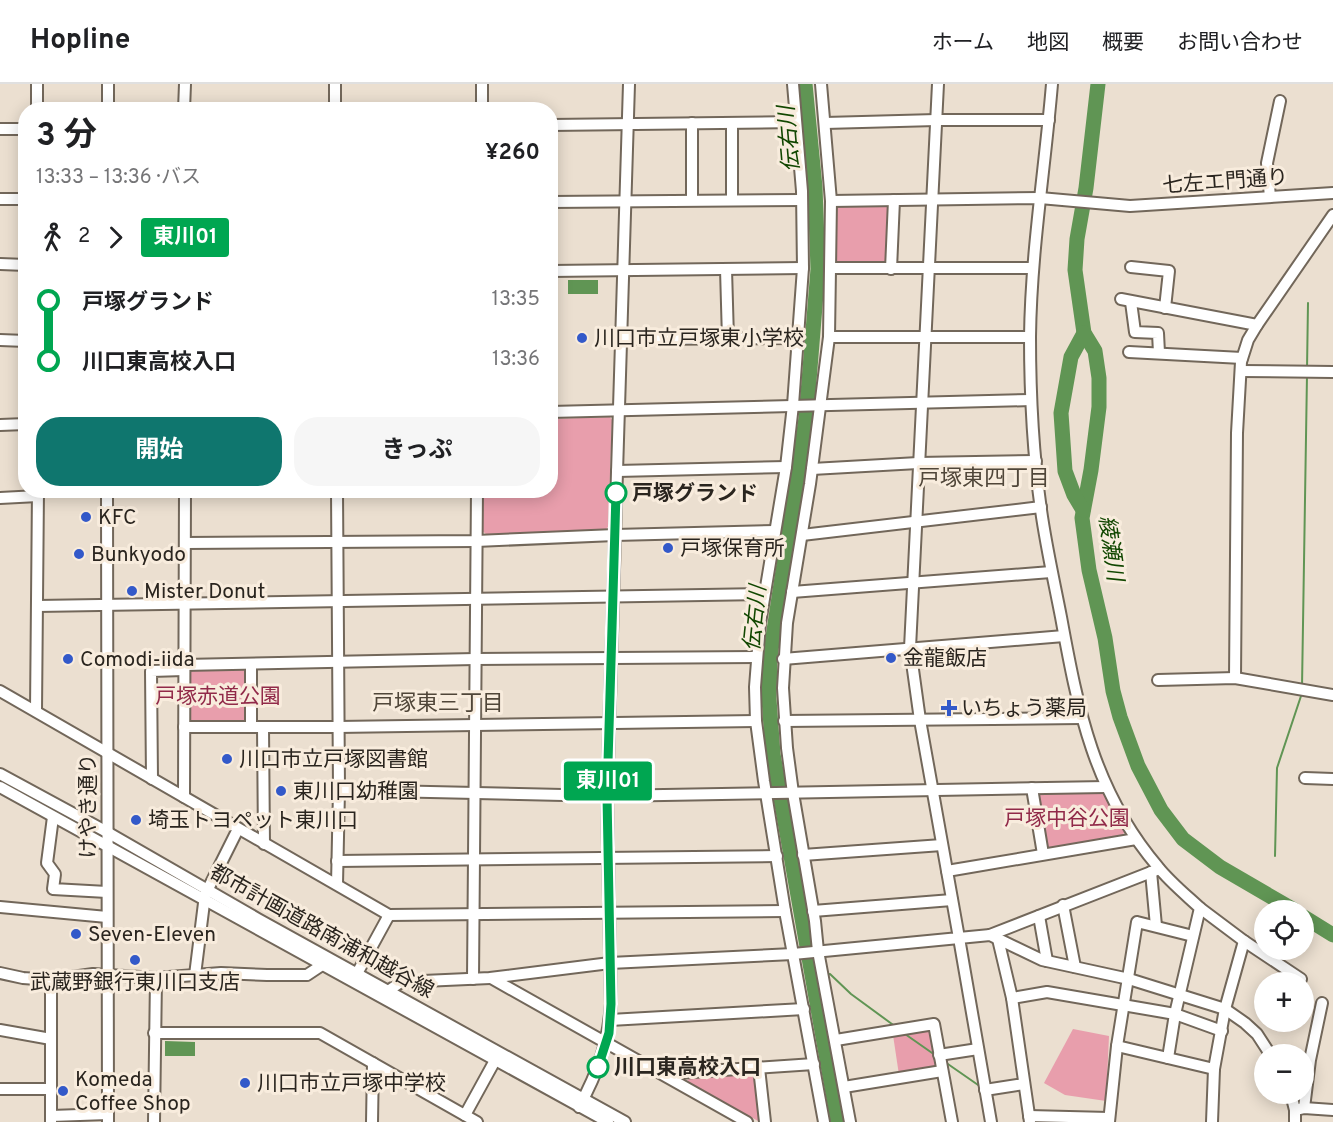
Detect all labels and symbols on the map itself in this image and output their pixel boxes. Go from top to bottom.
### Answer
water label: 伝右川 [774,103,807,173]
street label: 七左エ門通り [1161,165,1289,200]
place label: 川口市立戸塚東小学校 [594,326,804,353]
marker: 川口市立戸塚東小学校 [575,331,589,345]
district label: 戸塚東四丁目 [918,466,1050,493]
place label: 戸塚グランド [632,481,758,508]
marker: 戸塚グランド [605,482,627,504]
place label: KFC [98,505,137,532]
marker: KFC [79,510,93,524]
water label: 綾瀬川 [1092,514,1128,585]
place label: 戸塚保育所 [680,536,785,563]
marker: 戸塚保育所 [661,541,675,555]
place label: Bunkyodo [91,542,186,569]
marker: Bunkyodo [72,547,86,561]
place label: Mister Donut [144,579,266,606]
water label: 伝右川 [740,582,774,652]
marker: Mister Donut [125,584,139,598]
place label: 金龍飯店 [903,646,987,673]
place label: Comodi-iida [80,647,195,674]
marker: 金龍飯店 [884,651,898,665]
marker: Comodi-iida [61,652,75,666]
park label: 戸塚赤道公園 [155,684,281,711]
district label: 戸塚東三丁目 [372,691,504,718]
place label: いちょう薬局 [961,696,1087,723]
marker: いちょう薬局 [942,701,956,715]
place label: 川口市立戸塚図書館 [239,747,428,774]
marker: 川口市立戸塚図書館 [220,752,234,766]
street label: けやき通り [76,754,103,859]
line badge: 東川01 [566,762,650,800]
place label: 東川口幼稚園 [293,779,419,806]
marker: 東川口幼稚園 [274,784,288,798]
park label: 戸塚中谷公園 [1004,806,1130,833]
place label: 埼玉トヨペット東川口 [148,808,358,835]
marker: 埼玉トヨペット東川口 [129,813,143,827]
street label: 都市計画道路南浦和越谷線 [205,859,438,1005]
place label: Seven-Eleven [88,922,216,949]
marker: Seven-Eleven [69,927,83,941]
marker: 武蔵野銀行東川口支店 [128,953,142,967]
place label: 武蔵野銀行東川口支店 [30,970,240,997]
place label: 川口東高校入口 [614,1055,761,1082]
marker: 川口東高校入口 [587,1056,609,1078]
place label: Komeda Coffee Shop [75,1067,191,1118]
place label: 川口市立戸塚中学校 [257,1071,446,1098]
marker: 川口市立戸塚中学校 [238,1076,252,1090]
marker: Komeda Coffee Shop [56,1084,70,1098]

